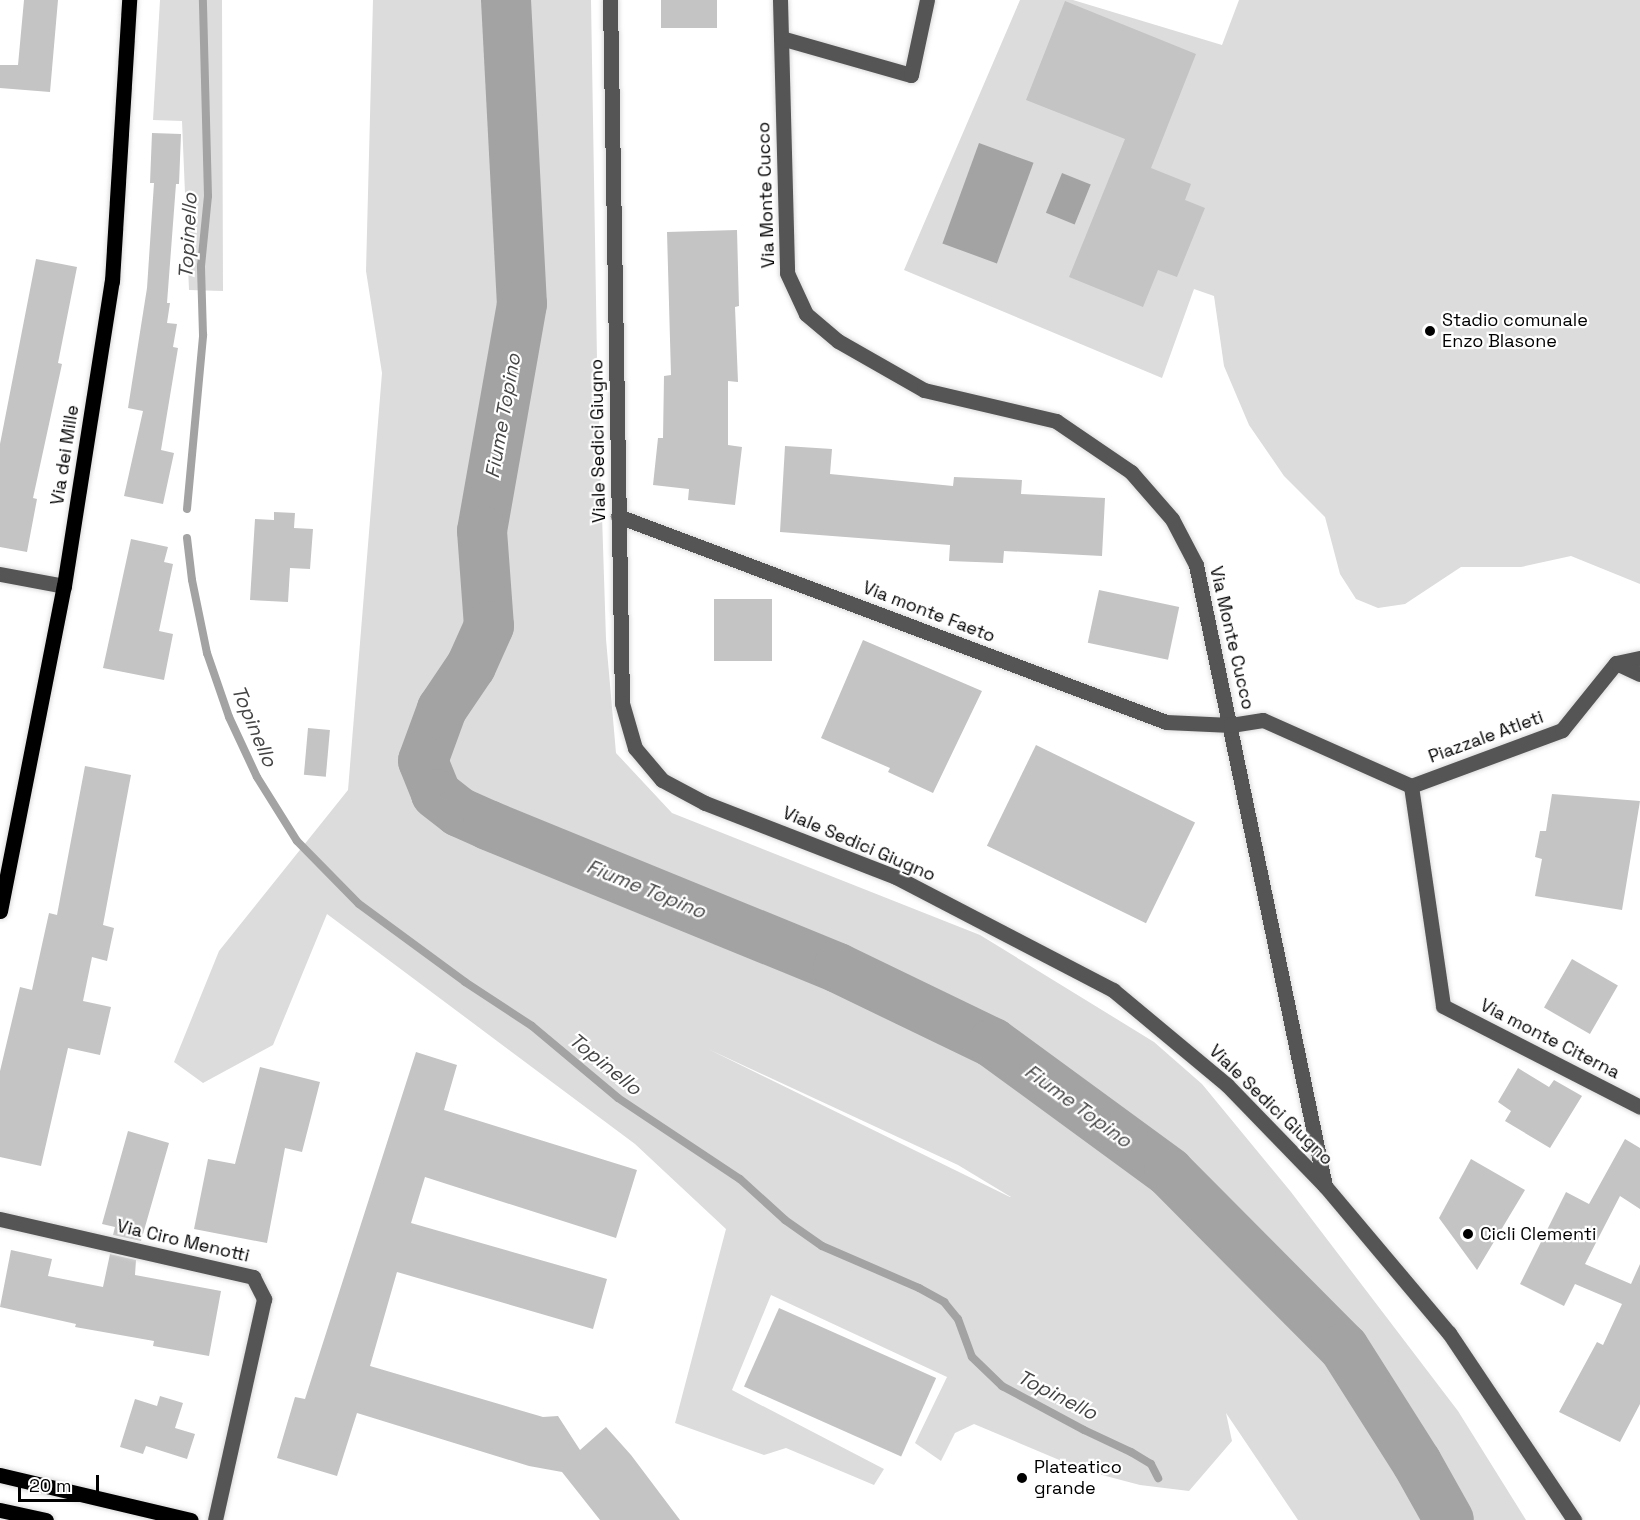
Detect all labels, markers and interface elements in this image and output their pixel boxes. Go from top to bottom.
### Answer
street label: Via Monte Cucco [753,121,779,269]
water label: Topinello [174,192,202,280]
place label: Stadio comunale Enzo Blasone [1442,310,1588,352]
marker: Stadio comunale Enzo Blasone [1423,324,1437,338]
water label: Fiume Topino [480,352,526,480]
street label: Viale Sedici Giugno [586,359,610,523]
street label: Via dei Mille [46,403,84,507]
street label: Via Monte Cucco [1205,564,1259,712]
street label: Via monte Faeto [860,577,998,647]
water label: Topinello [226,682,282,770]
street label: Piazzale Atleti [1425,706,1547,768]
street label: Viale Sedici Giugno [779,802,939,886]
water label: Fiume Topino [583,854,709,924]
street label: Via monte Citerna [1477,994,1623,1084]
water label: Topinello [564,1028,646,1100]
street label: Viale Sedici Giugno [1204,1040,1338,1170]
water label: Fiume Topino [1020,1059,1136,1153]
street label: Via Ciro Menotti [115,1215,251,1267]
place label: Cicli Clementi [1480,1223,1596,1245]
marker: Cicli Clementi [1461,1227,1475,1241]
water label: Topinello [1013,1365,1101,1425]
place label: Plateatico grande [1034,1457,1122,1500]
scale bar [21,1463,102,1501]
marker: Plateatico grande [1015,1471,1029,1485]
text: 20 m [29,1474,72,1497]

